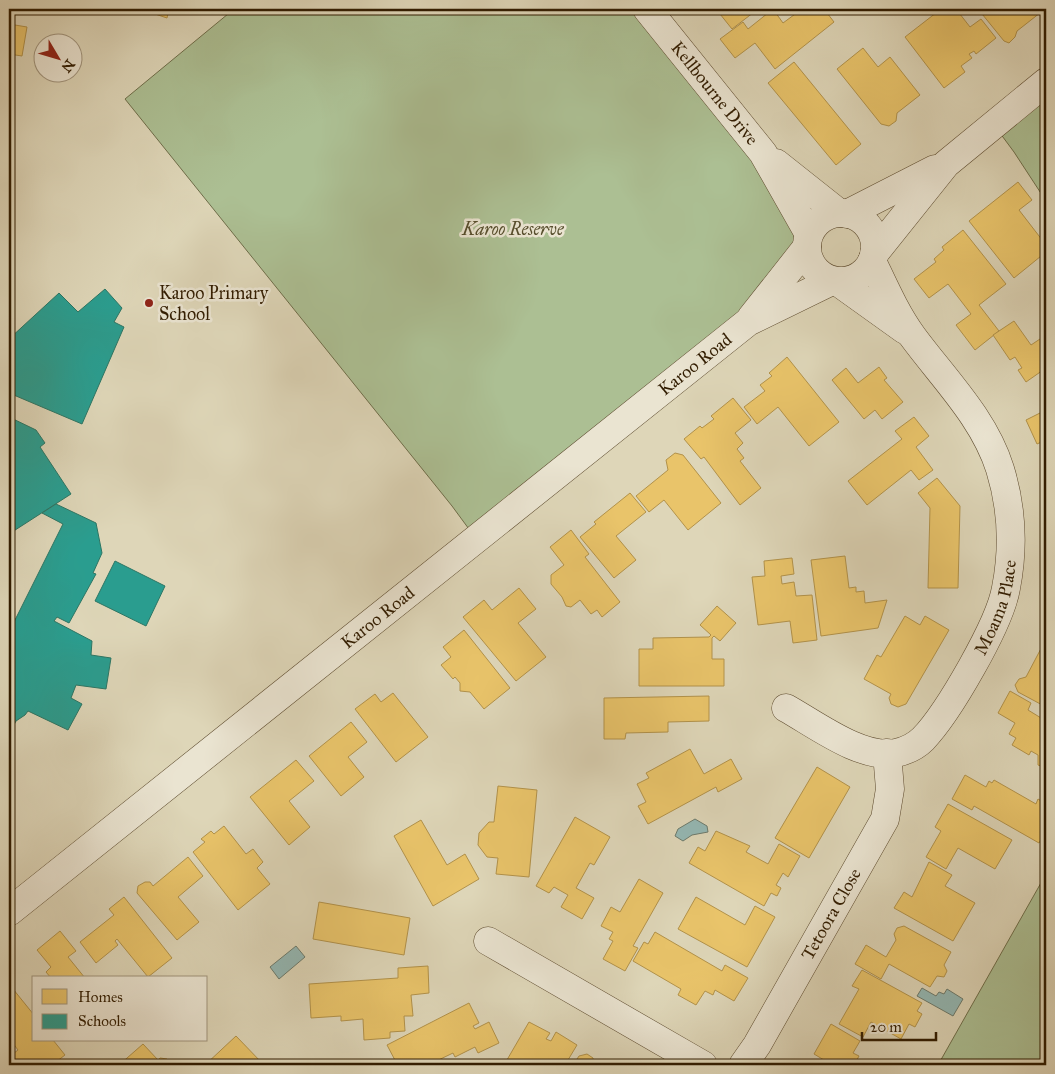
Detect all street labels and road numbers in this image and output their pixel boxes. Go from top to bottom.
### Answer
street label: Kellbourne Drive [666,37,763,149]
street label: Karoo Road [654,328,736,400]
street label: Moama Place [969,559,1021,659]
street label: Karoo Road [337,582,419,653]
street label: Tetoora Close [797,864,866,964]

